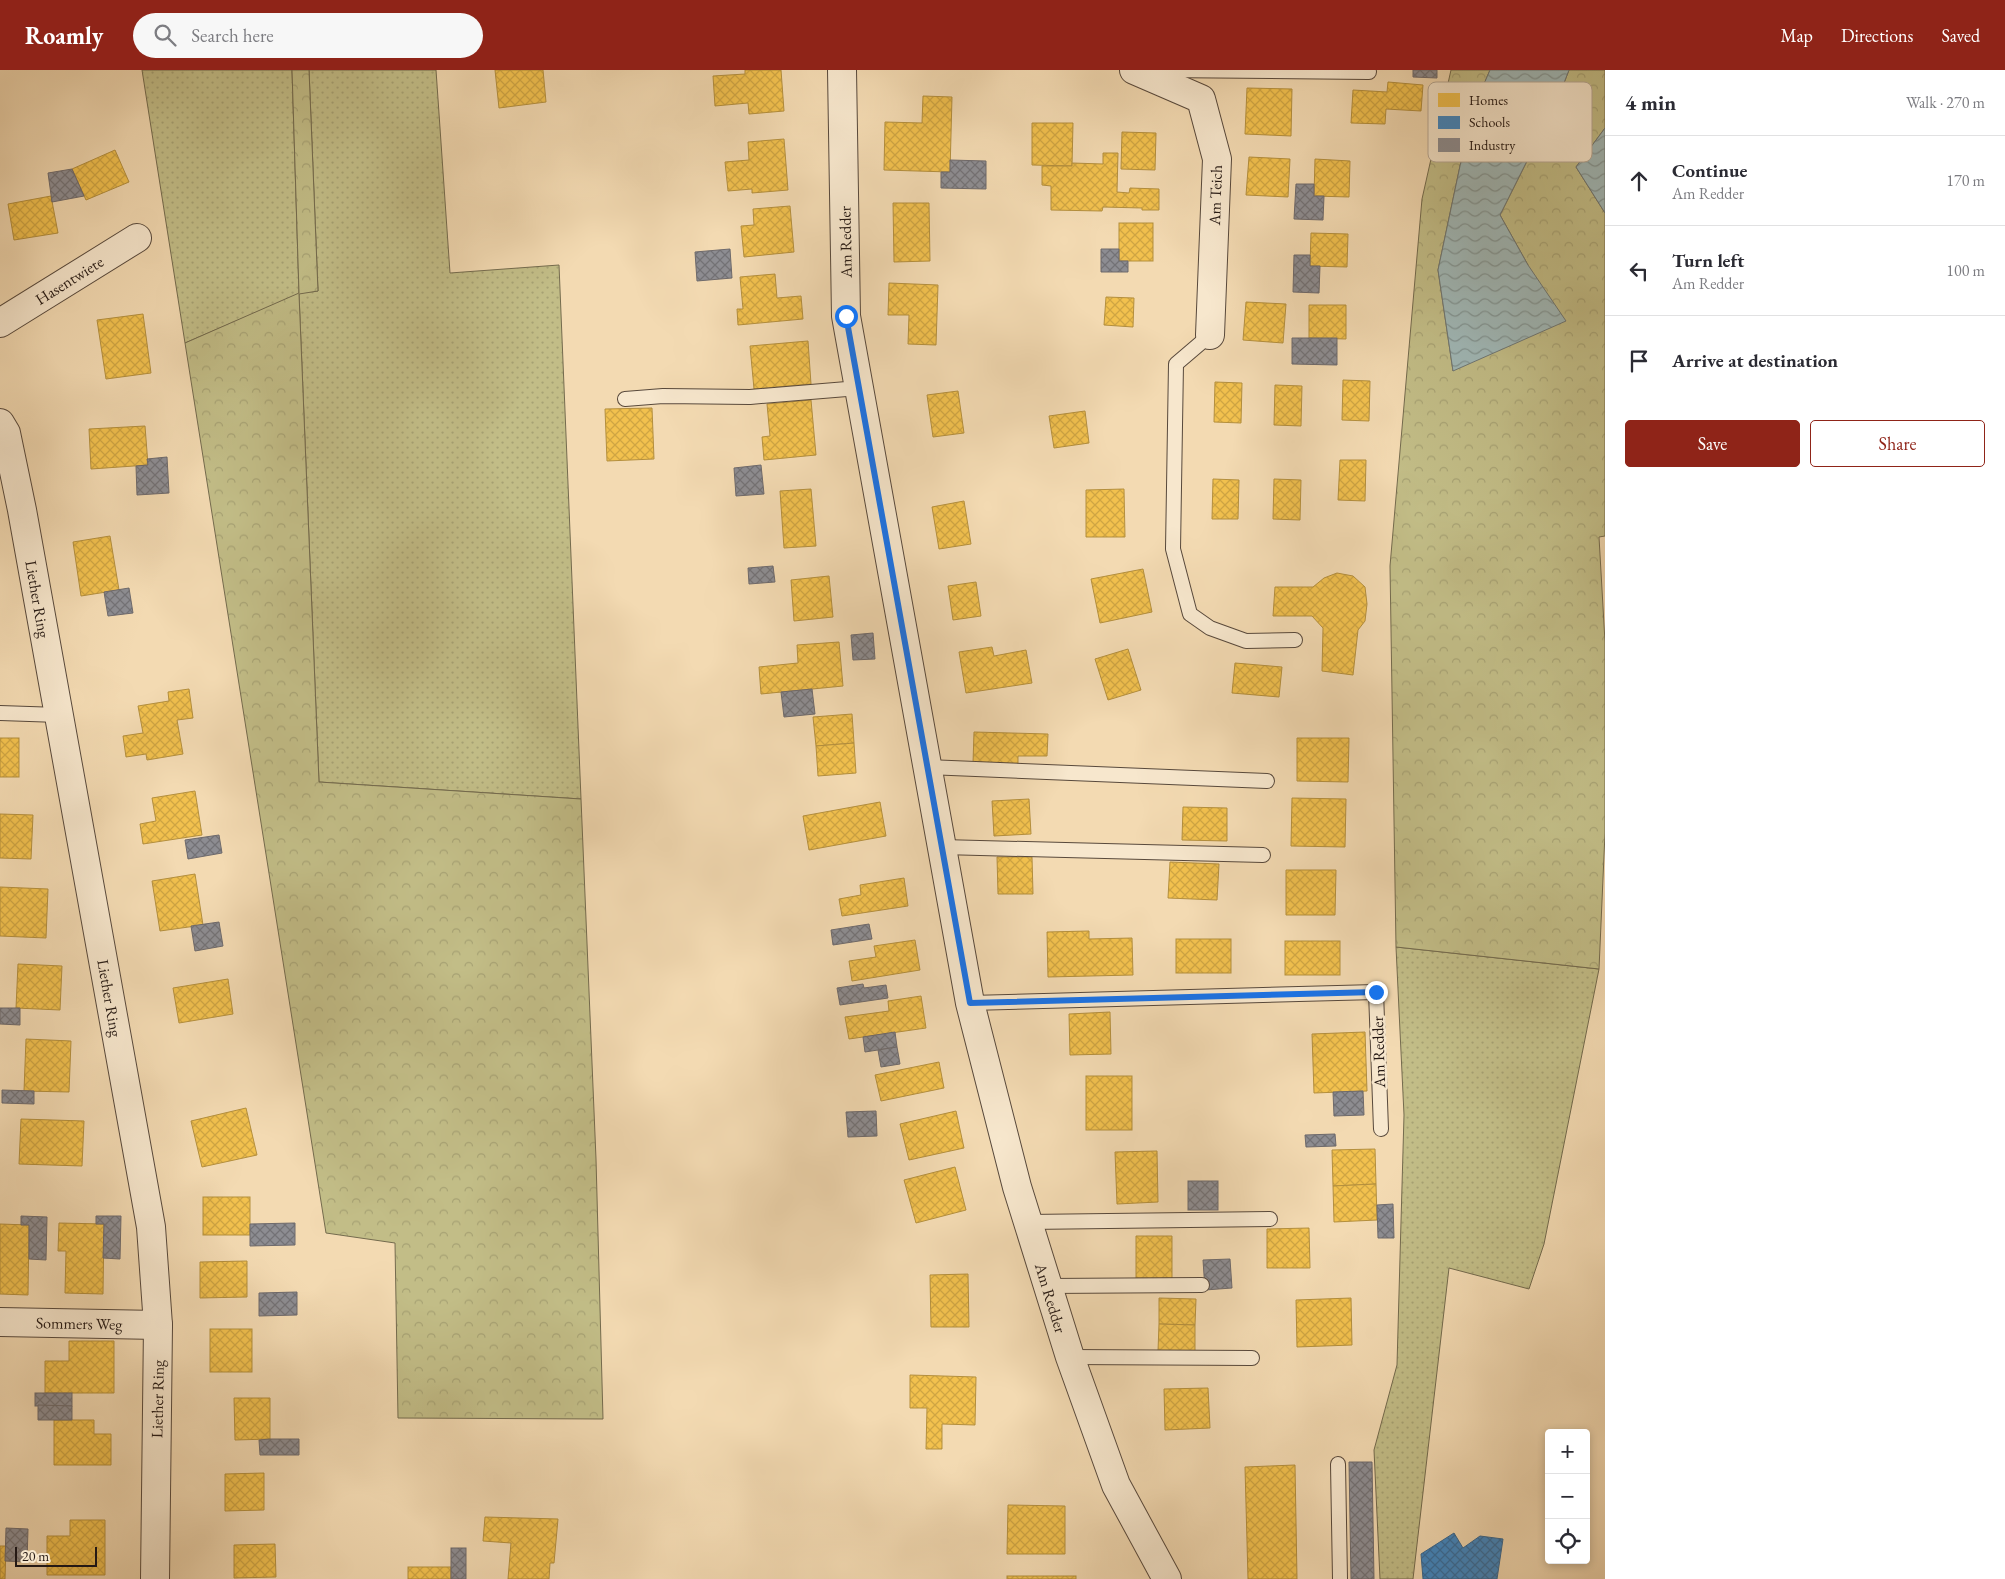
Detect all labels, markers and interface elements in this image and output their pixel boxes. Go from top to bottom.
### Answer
search box [133,13,483,58]
text: Roamly [25,20,103,51]
icon: search [151,21,179,49]
text: Search here [191,23,274,48]
text: Map [1781,24,1813,47]
text: Directions [1841,24,1913,47]
text: Saved [1941,24,1980,47]
legend [1428,82,1592,162]
text: 4 min [1625,89,1676,116]
text: Homes [1469,91,1509,109]
text: Walk · 270 m [1906,92,1985,113]
text: Schools [1469,113,1510,131]
text: Industry [1469,136,1516,154]
text: Continue [1672,158,1747,183]
street label: Am Teich [1204,164,1227,227]
icon: ahead [1625,167,1653,195]
text: 170 m [1946,170,1985,191]
text: Am Redder [1672,183,1744,204]
street label: Am Redder [834,205,857,279]
text: Turn left [1672,248,1744,273]
street label: Hasentwiete [31,251,107,310]
icon: left [1625,257,1653,285]
text: 100 m [1946,260,1985,281]
text: Am Redder [1672,273,1744,294]
route start [835,305,858,328]
icon: arrive [1625,347,1653,375]
text: Arrive at destination [1672,348,1838,373]
button: Save [1625,420,1800,467]
button: Share [1810,420,1985,467]
street label: Liether Ring [20,559,55,640]
street label: Liether Ring [92,958,127,1039]
route end [1365,981,1388,1004]
street label: Am Redder [1367,1015,1390,1089]
street label: Am Redder [1030,1260,1071,1336]
street label: Sommers Weg [36,1312,123,1335]
street label: Liether Ring [146,1359,169,1438]
map controls [1545,1429,1590,1564]
button: + [1545,1429,1590,1474]
button: − [1545,1474,1590,1519]
button: locate [1545,1519,1590,1564]
scale bar [15,1544,98,1567]
text: 20 m [22,1547,49,1565]

